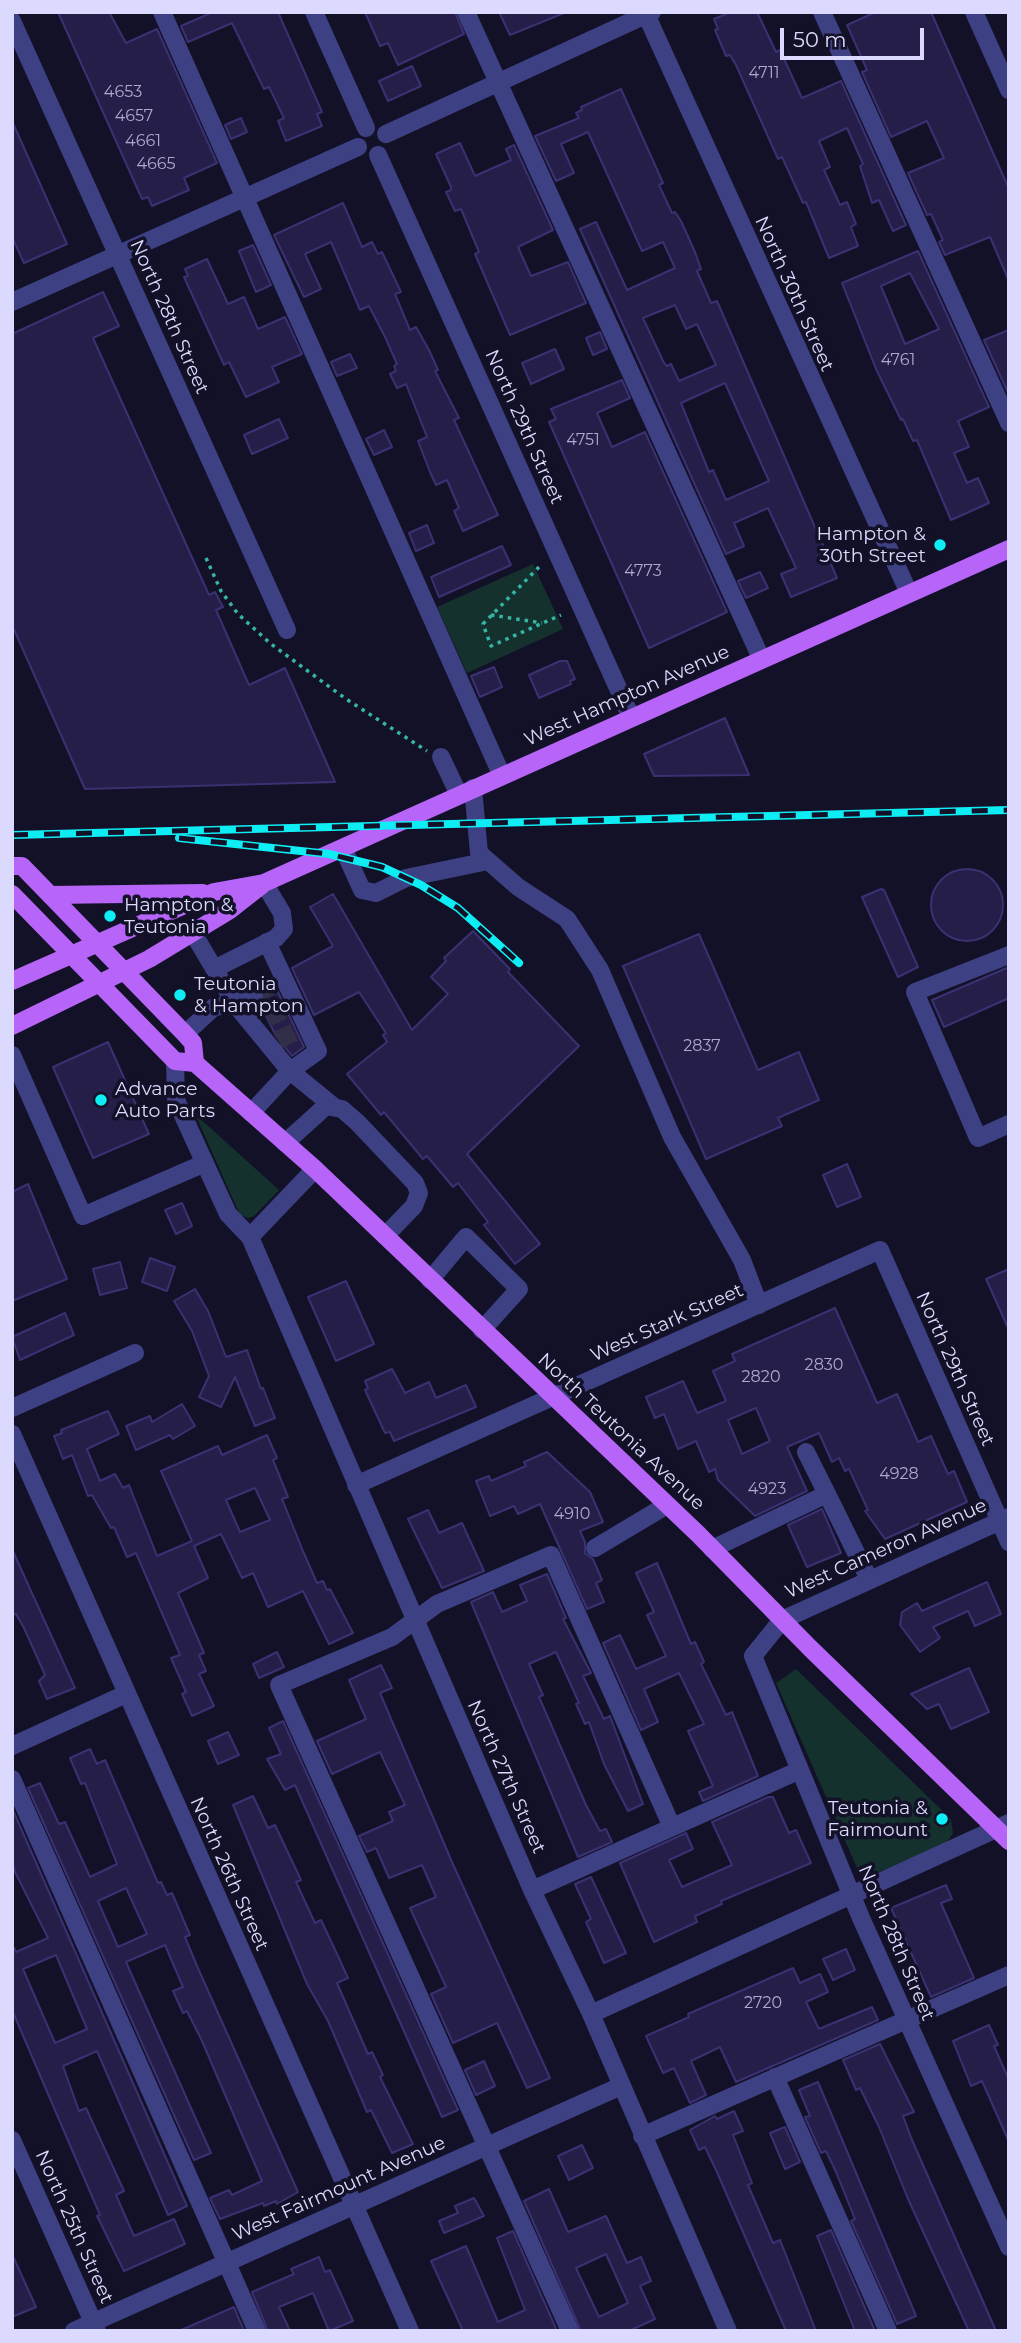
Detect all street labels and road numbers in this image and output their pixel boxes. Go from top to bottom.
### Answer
street label: North 30th Street [750,213,838,375]
street label: North 28th Street [125,236,213,398]
street label: North 29th Street [480,346,568,508]
street label: West Hampton Avenue [521,640,733,752]
street label: West Stark Street [587,1279,747,1367]
street label: North 29th Street [911,1288,999,1450]
street label: North Teutonia Avenue [533,1349,709,1515]
street label: West Cameron Avenue [782,1494,990,1604]
street label: North 27th Street [462,1697,550,1857]
street label: North 26th Street [185,1793,273,1955]
street label: North 28th Street [853,1862,939,2024]
street label: West Fairmount Avenue [229,2132,449,2246]
street label: North 25th Street [30,2147,118,2307]

